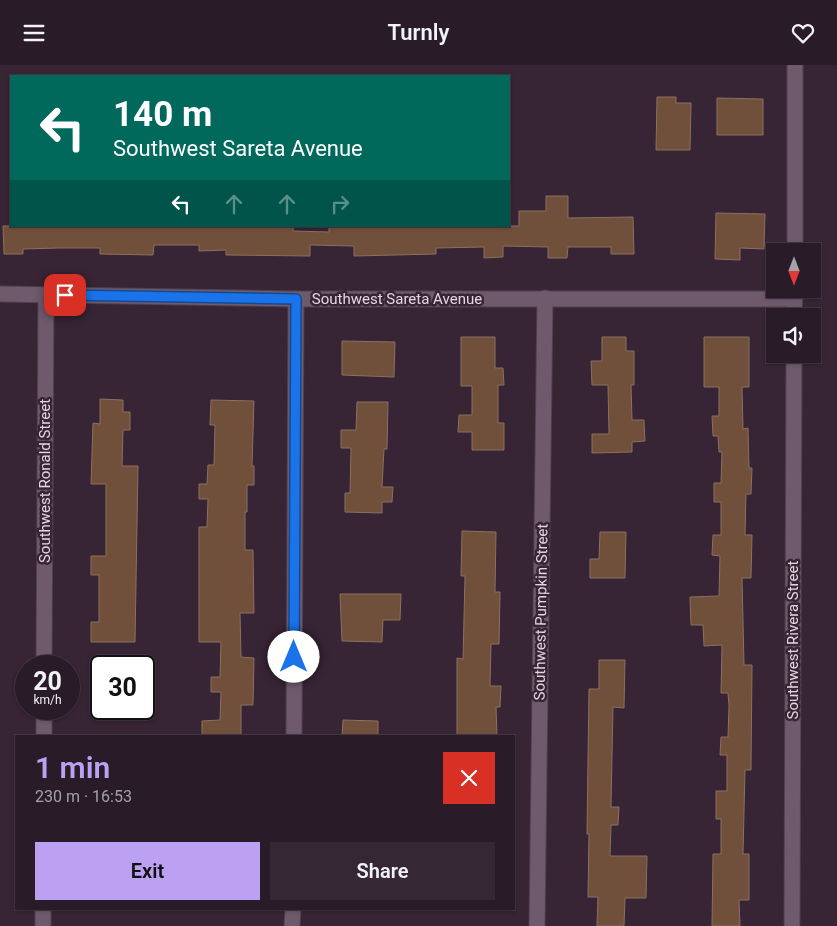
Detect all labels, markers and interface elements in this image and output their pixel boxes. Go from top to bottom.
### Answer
icon: menu [20,19,48,47]
icon: heart [789,19,817,47]
text: Turnly [388,20,449,45]
text: 140 m [113,94,212,135]
icon: left [30,95,95,160]
text: Southwest Sareta Avenue [113,136,363,161]
icon: left [167,190,195,218]
icon: ahead [220,190,248,218]
icon: ahead [273,190,301,218]
icon: right [326,190,354,218]
north arrow [766,243,821,297]
map controls [766,243,821,363]
pin [44,274,86,316]
icon: arrive [51,281,79,309]
street label: Southwest Sareta Avenue [312,290,482,308]
button: sound [766,308,821,363]
street label: Southwest Ronald Street [36,399,54,563]
street label: Southwest Pumpkin Street [530,523,552,700]
street label: Southwest Rivera Street [784,561,802,719]
position arrow [267,630,319,682]
speed limit sign: 30 [90,655,155,720]
text: 20 [33,667,62,696]
text: km/h [33,693,62,707]
text: 1 min [35,750,110,785]
button: close [443,752,495,804]
text: 230 m · 16:53 [35,787,132,806]
button: Exit [35,842,260,900]
button: Share [270,842,495,900]

